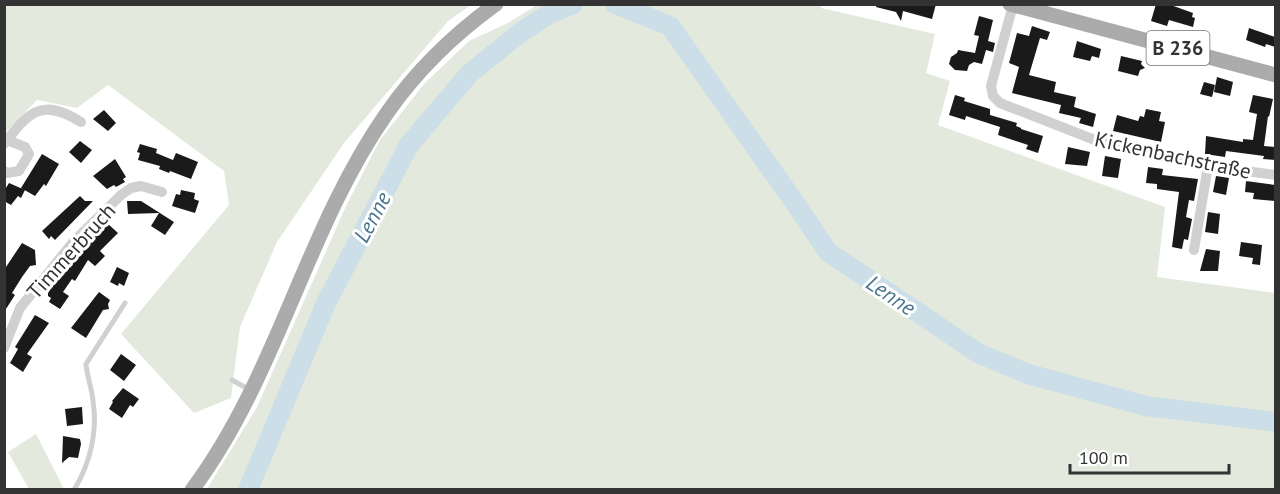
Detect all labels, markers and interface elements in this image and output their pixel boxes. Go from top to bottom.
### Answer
road number: B 236 [1146,31,1210,65]
street label: Kickenbachstraße [1092,125,1254,185]
water label: Lenne [347,186,397,247]
street label: Timmerbruch [21,197,121,305]
water label: Lenne [861,268,922,322]
scale bar [1070,437,1229,475]
text: 100 m [1079,446,1128,469]

